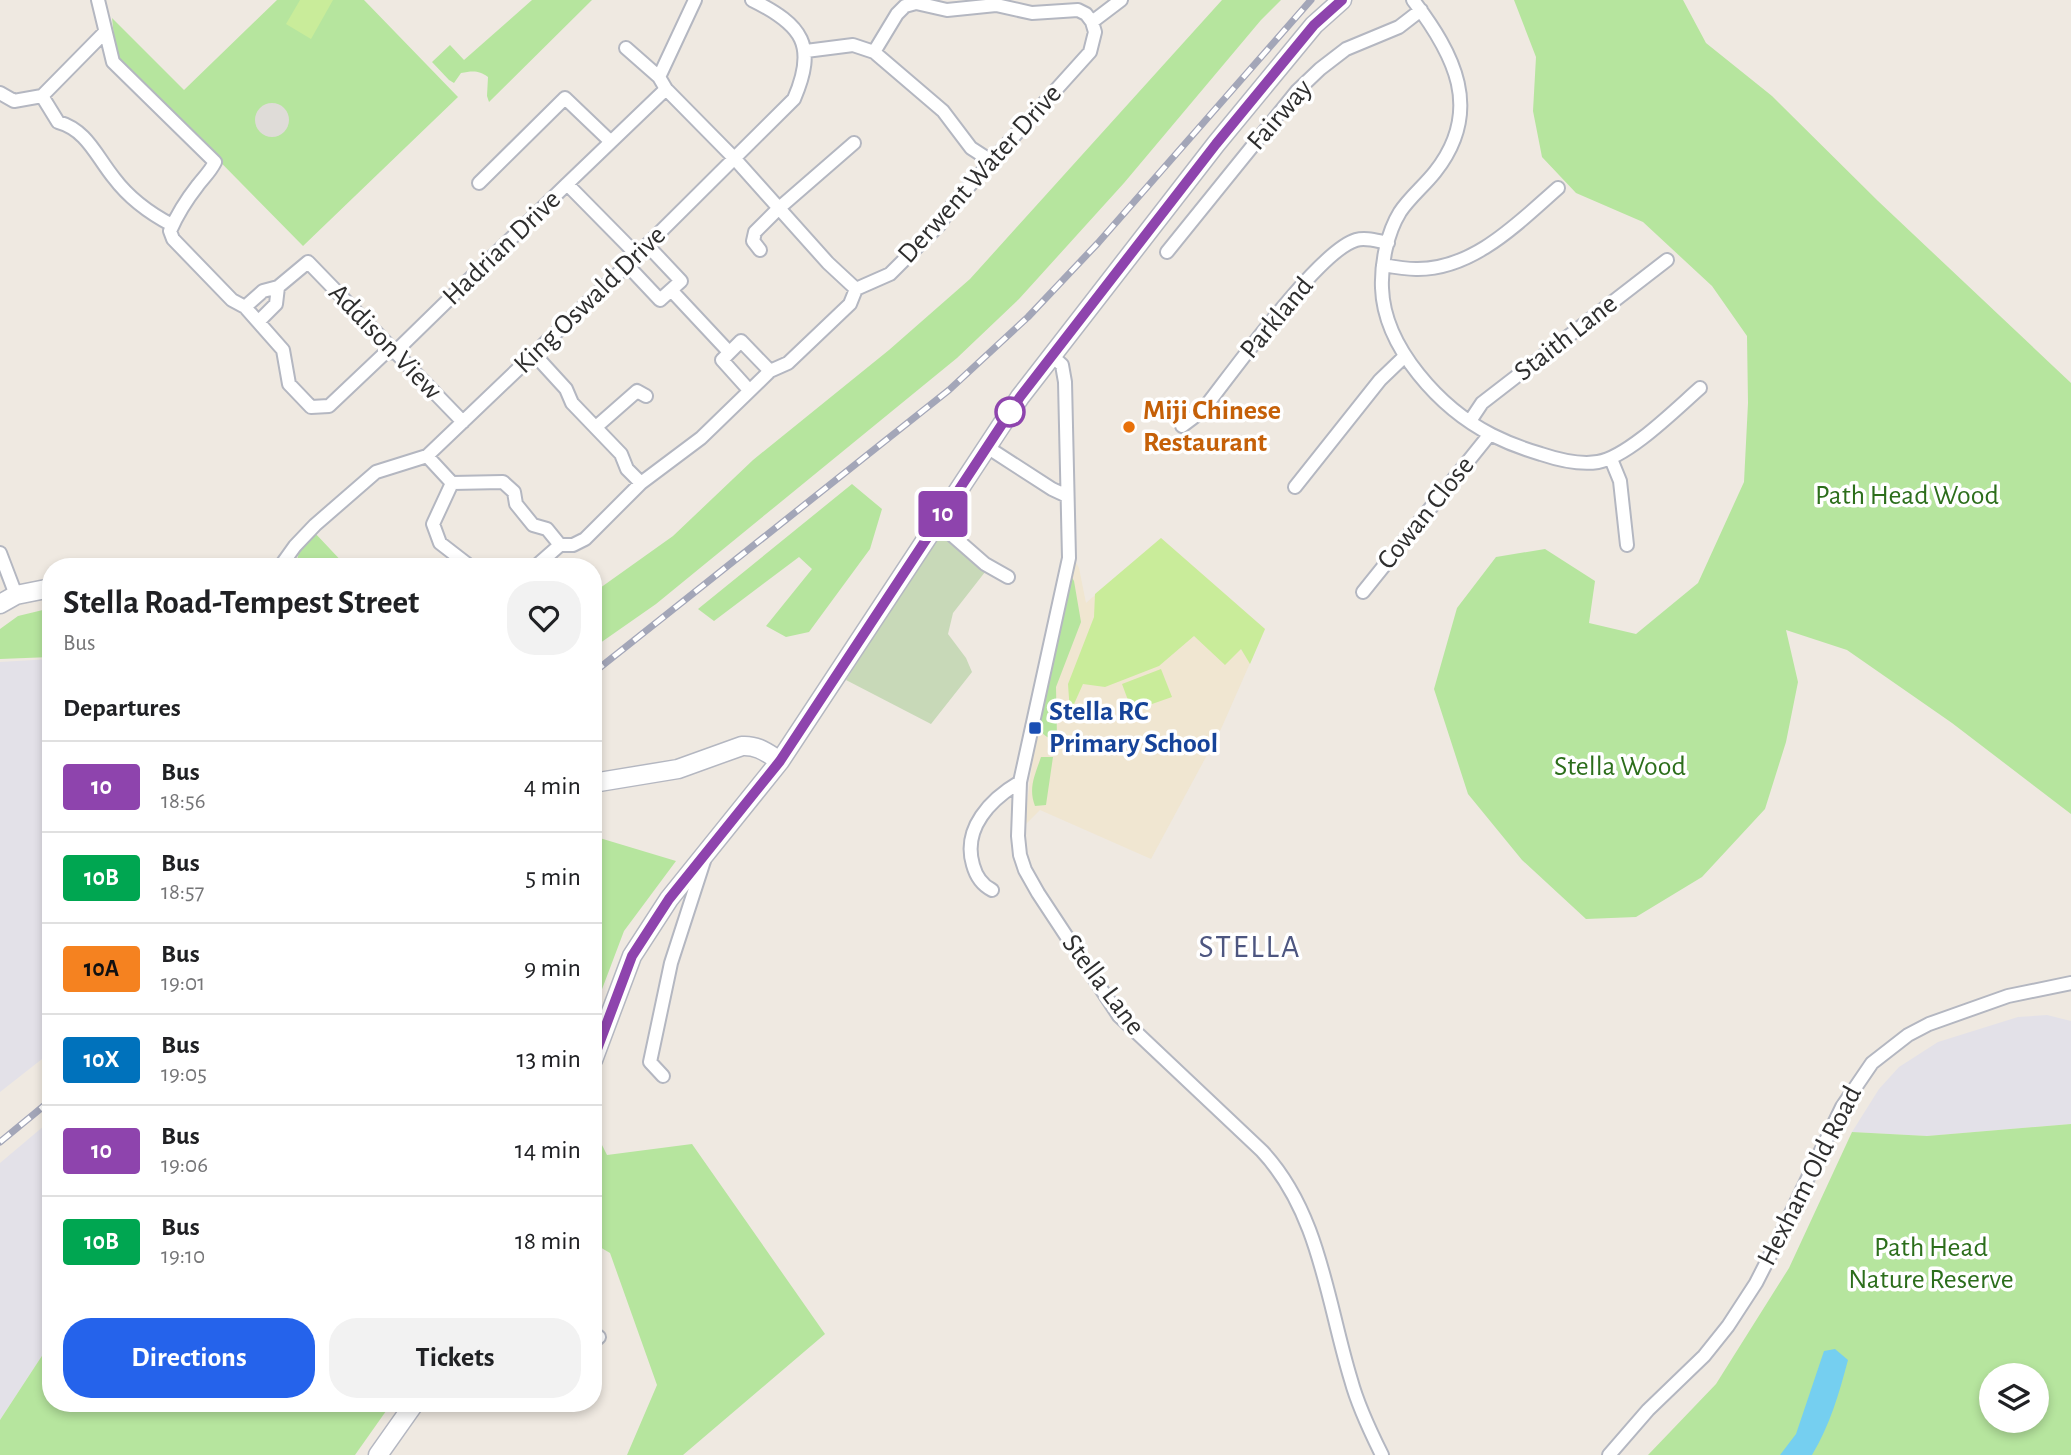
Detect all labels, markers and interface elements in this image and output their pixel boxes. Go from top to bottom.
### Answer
street label: Fairway [1242,74,1318,156]
street label: Derwent Water Drive [893,79,1067,269]
street label: Hadrian Drive [438,185,566,311]
street label: King Oswald Drive [509,221,671,379]
street label: Parkland [1235,272,1319,364]
street label: Addison View [323,279,447,405]
street label: Staith Lane [1509,290,1623,386]
unlabelled marker [995,397,1025,427]
place label: Miji Chinese Restaurant [1143,397,1281,457]
marker: Miji Chinese Restaurant [1121,419,1137,435]
street label: Cowan Close [1372,451,1480,575]
park label: Path Head Wood [1815,482,1999,510]
line badge: 10 [912,491,974,537]
text: 10 [932,502,954,526]
button: heart [507,581,581,655]
text: Stella Road-Tempest Street [63,587,419,620]
text: Bus [63,632,96,655]
text: Departures [63,695,181,721]
place label: Stella RC Primary School [1049,698,1218,758]
marker: Stella RC Primary School [1027,720,1043,736]
park label: Stella Wood [1554,753,1686,781]
text: Bus [161,759,200,785]
text: 4 min [524,773,581,799]
text: 10 [91,775,112,799]
text: 18:56 [161,790,206,813]
text: Bus [161,850,200,876]
text: 5 min [525,864,581,890]
text: 10B [84,866,119,890]
text: 18:57 [161,881,204,904]
street label: Stella Lane [1056,930,1150,1040]
district label: STELLA [1199,931,1301,963]
text: Bus [161,941,200,967]
text: 9 min [524,955,581,981]
text: 10A [84,957,119,981]
text: 19:01 [161,972,205,995]
text: Bus [161,1032,200,1058]
text: 13 min [517,1046,581,1072]
text: 10X [83,1048,120,1072]
text: 19:05 [161,1063,207,1086]
street label: Hexham Old Road [1753,1082,1867,1270]
text: Bus [161,1123,200,1149]
text: 14 min [515,1137,581,1163]
text: 10 [91,1139,112,1163]
text: 19:06 [161,1154,208,1177]
text: Bus [161,1214,200,1240]
text: 18 min [515,1228,581,1254]
text: 10B [84,1230,119,1254]
park label: Path Head Nature Reserve [1848,1234,2014,1294]
text: 19:10 [161,1245,205,1268]
button: Directions [63,1318,315,1398]
button: Tickets [329,1318,581,1398]
map controls [1979,1363,2049,1433]
button: layers [1979,1363,2049,1433]

